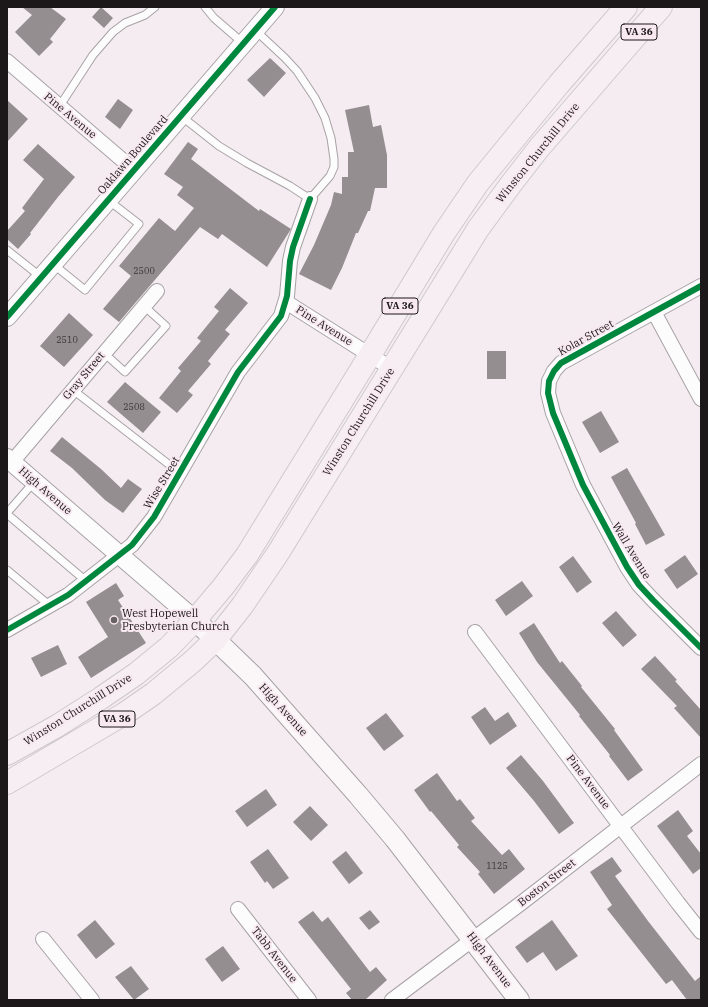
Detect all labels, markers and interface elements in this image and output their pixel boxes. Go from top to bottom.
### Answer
road number: VA 36 [621,24,657,40]
street label: Pine Avenue [41,90,99,142]
street label: Winston Churchill Drive [494,100,582,206]
street label: Oaklawn Boulevard [95,113,171,197]
house number: 2500 [133,266,155,276]
road number: VA 36 [382,298,418,314]
street label: Pine Avenue [293,303,355,349]
street label: Kolar Street [556,317,616,359]
house number: 2510 [56,335,78,345]
street label: Gray Street [60,350,108,402]
street label: Winston Churchill Drive [320,366,398,478]
house number: 2508 [123,402,145,412]
street label: Wise Street [141,454,183,512]
street label: High Avenue [16,464,74,518]
street label: Wall Avenue [609,520,653,582]
place label: West Hopewell Presbyterian Church [122,607,229,633]
marker: West Hopewell Presbyterian Church [109,615,119,625]
street label: Winston Churchill Drive [22,671,134,749]
street label: High Avenue [256,681,310,739]
road number: VA 36 [99,711,135,727]
street label: Pine Avenue [563,752,613,812]
street label: Boston Street [516,856,578,910]
house number: 1125 [486,861,508,871]
street label: Tabb Avenue [248,925,300,985]
street label: High Avenue [464,930,514,990]

